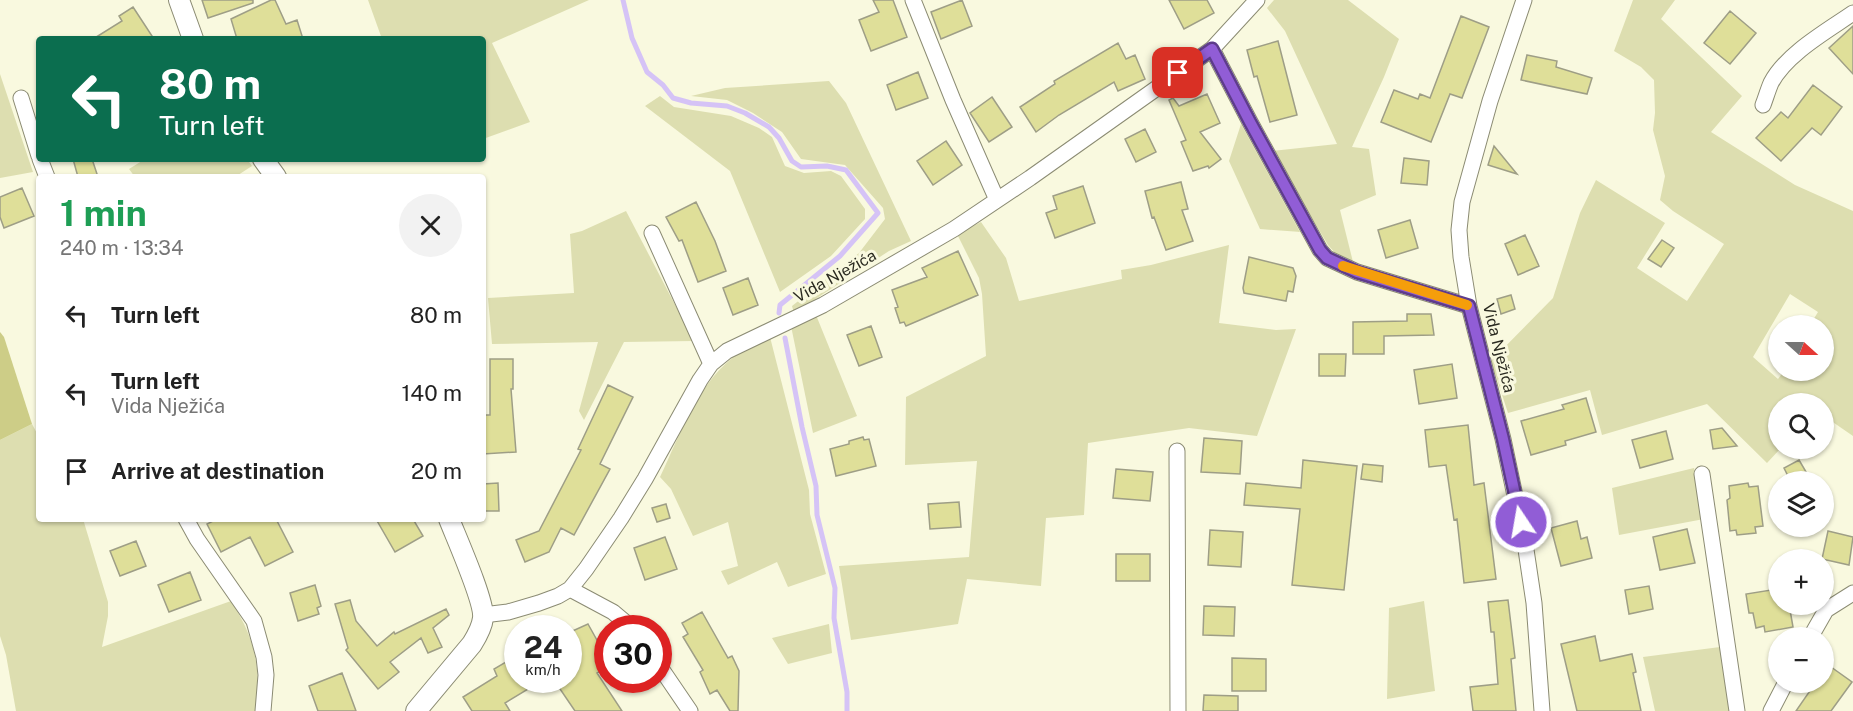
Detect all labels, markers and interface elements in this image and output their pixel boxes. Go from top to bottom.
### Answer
pin [1152,47,1203,98]
icon: arrive [1161,56,1194,89]
text: 80 m [159,59,261,108]
icon: left [60,60,138,138]
text: Turn left [159,109,265,141]
text: 1 min [60,192,147,234]
button: close [399,194,462,257]
text: 240 m · 13:34 [60,236,183,260]
street label: Vida Nježića [790,246,880,306]
icon: left [60,299,93,332]
street label: Vida Nježića [1479,301,1519,395]
text: Turn left [111,302,200,328]
text: 80 m [410,302,462,328]
north arrow [1768,315,1834,381]
map controls [1768,315,1834,693]
text: Turn left [111,368,200,394]
icon: left [60,377,93,410]
text: 140 m [401,380,462,406]
button: search [1768,393,1834,459]
text: Vida Nježića [111,394,225,418]
icon: arrive [60,455,93,488]
text: Arrive at destination [111,458,324,484]
text: 20 m [411,458,462,484]
button: layers [1768,471,1834,537]
position arrow [1489,490,1553,554]
button: + [1768,549,1834,615]
speed limit sign: 30 [594,615,672,693]
button: − [1768,627,1834,693]
text: 24 [524,629,562,665]
text: km/h [525,661,561,678]

